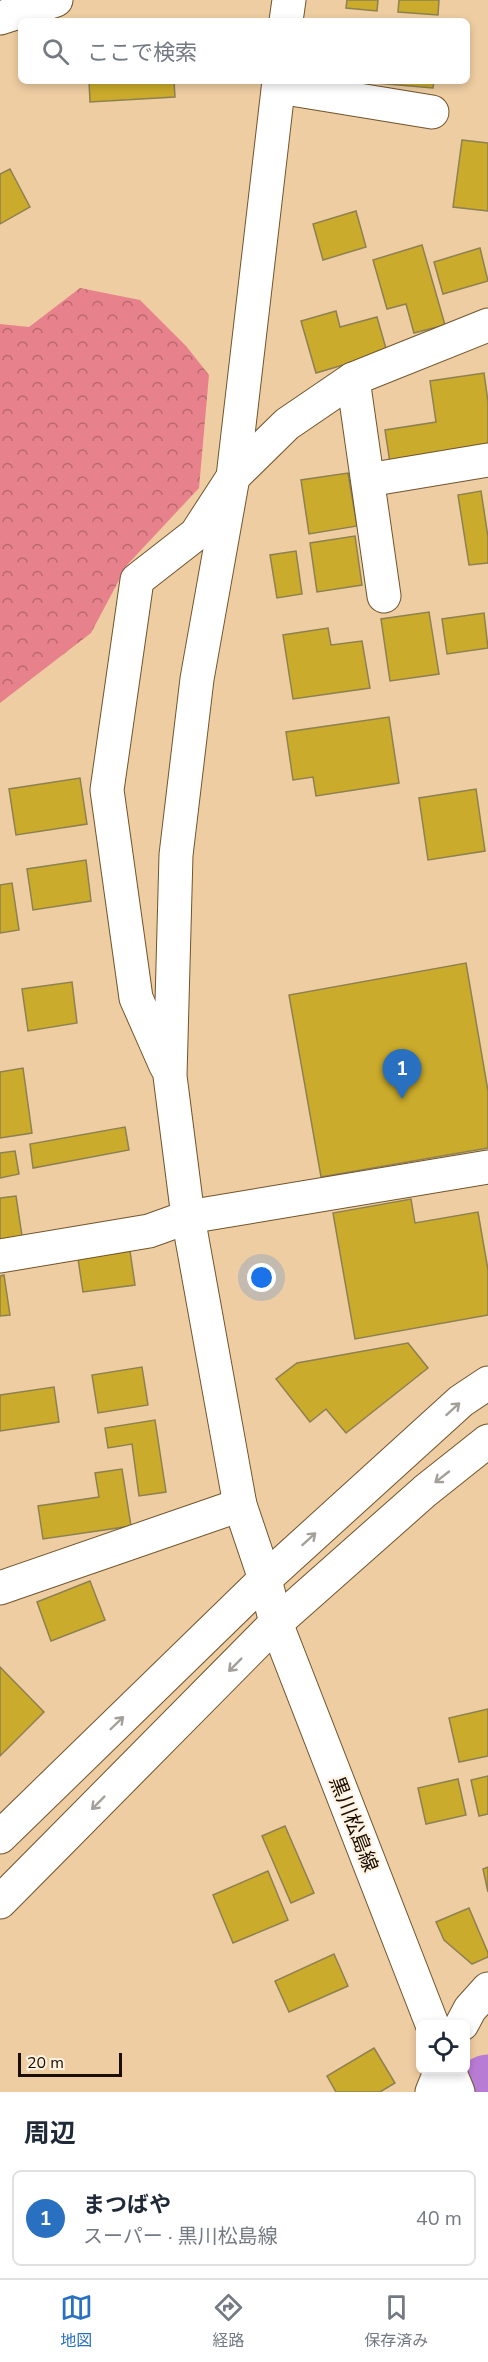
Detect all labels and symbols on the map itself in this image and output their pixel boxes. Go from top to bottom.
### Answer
pin: 1 [382,1050,422,1099]
your location [247,1263,276,1292]
one-way arrow [445,1402,460,1416]
one-way arrow [434,1471,450,1484]
one-way arrow [301,1532,316,1547]
one-way arrow [227,1657,242,1672]
one-way arrow [110,1715,125,1730]
street label: 黒川松島線 [323,1773,384,1876]
one-way arrow [90,1796,105,1811]
scale bar [18,2050,122,2078]

